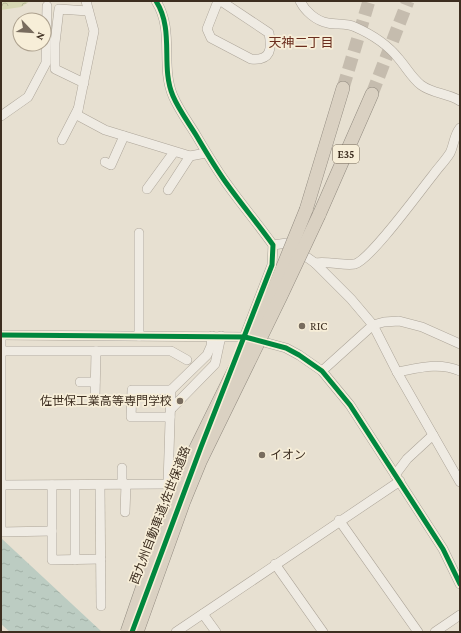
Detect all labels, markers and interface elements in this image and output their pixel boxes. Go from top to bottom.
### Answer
north arrow [12,12,52,52]
text: N [34,30,48,43]
district label: 天神二丁目 [268,35,334,50]
road number: E35 [333,145,359,163]
place label: RIC [310,319,327,333]
marker: RIC [297,321,307,331]
place label: 佐世保工業高等専門学校 [40,394,172,408]
marker: 佐世保工業高等専門学校 [175,396,185,406]
street label: 西九州自動車道;佐世保道路 [127,444,193,586]
place label: イオン [270,448,306,462]
marker: イオン [257,450,267,460]

